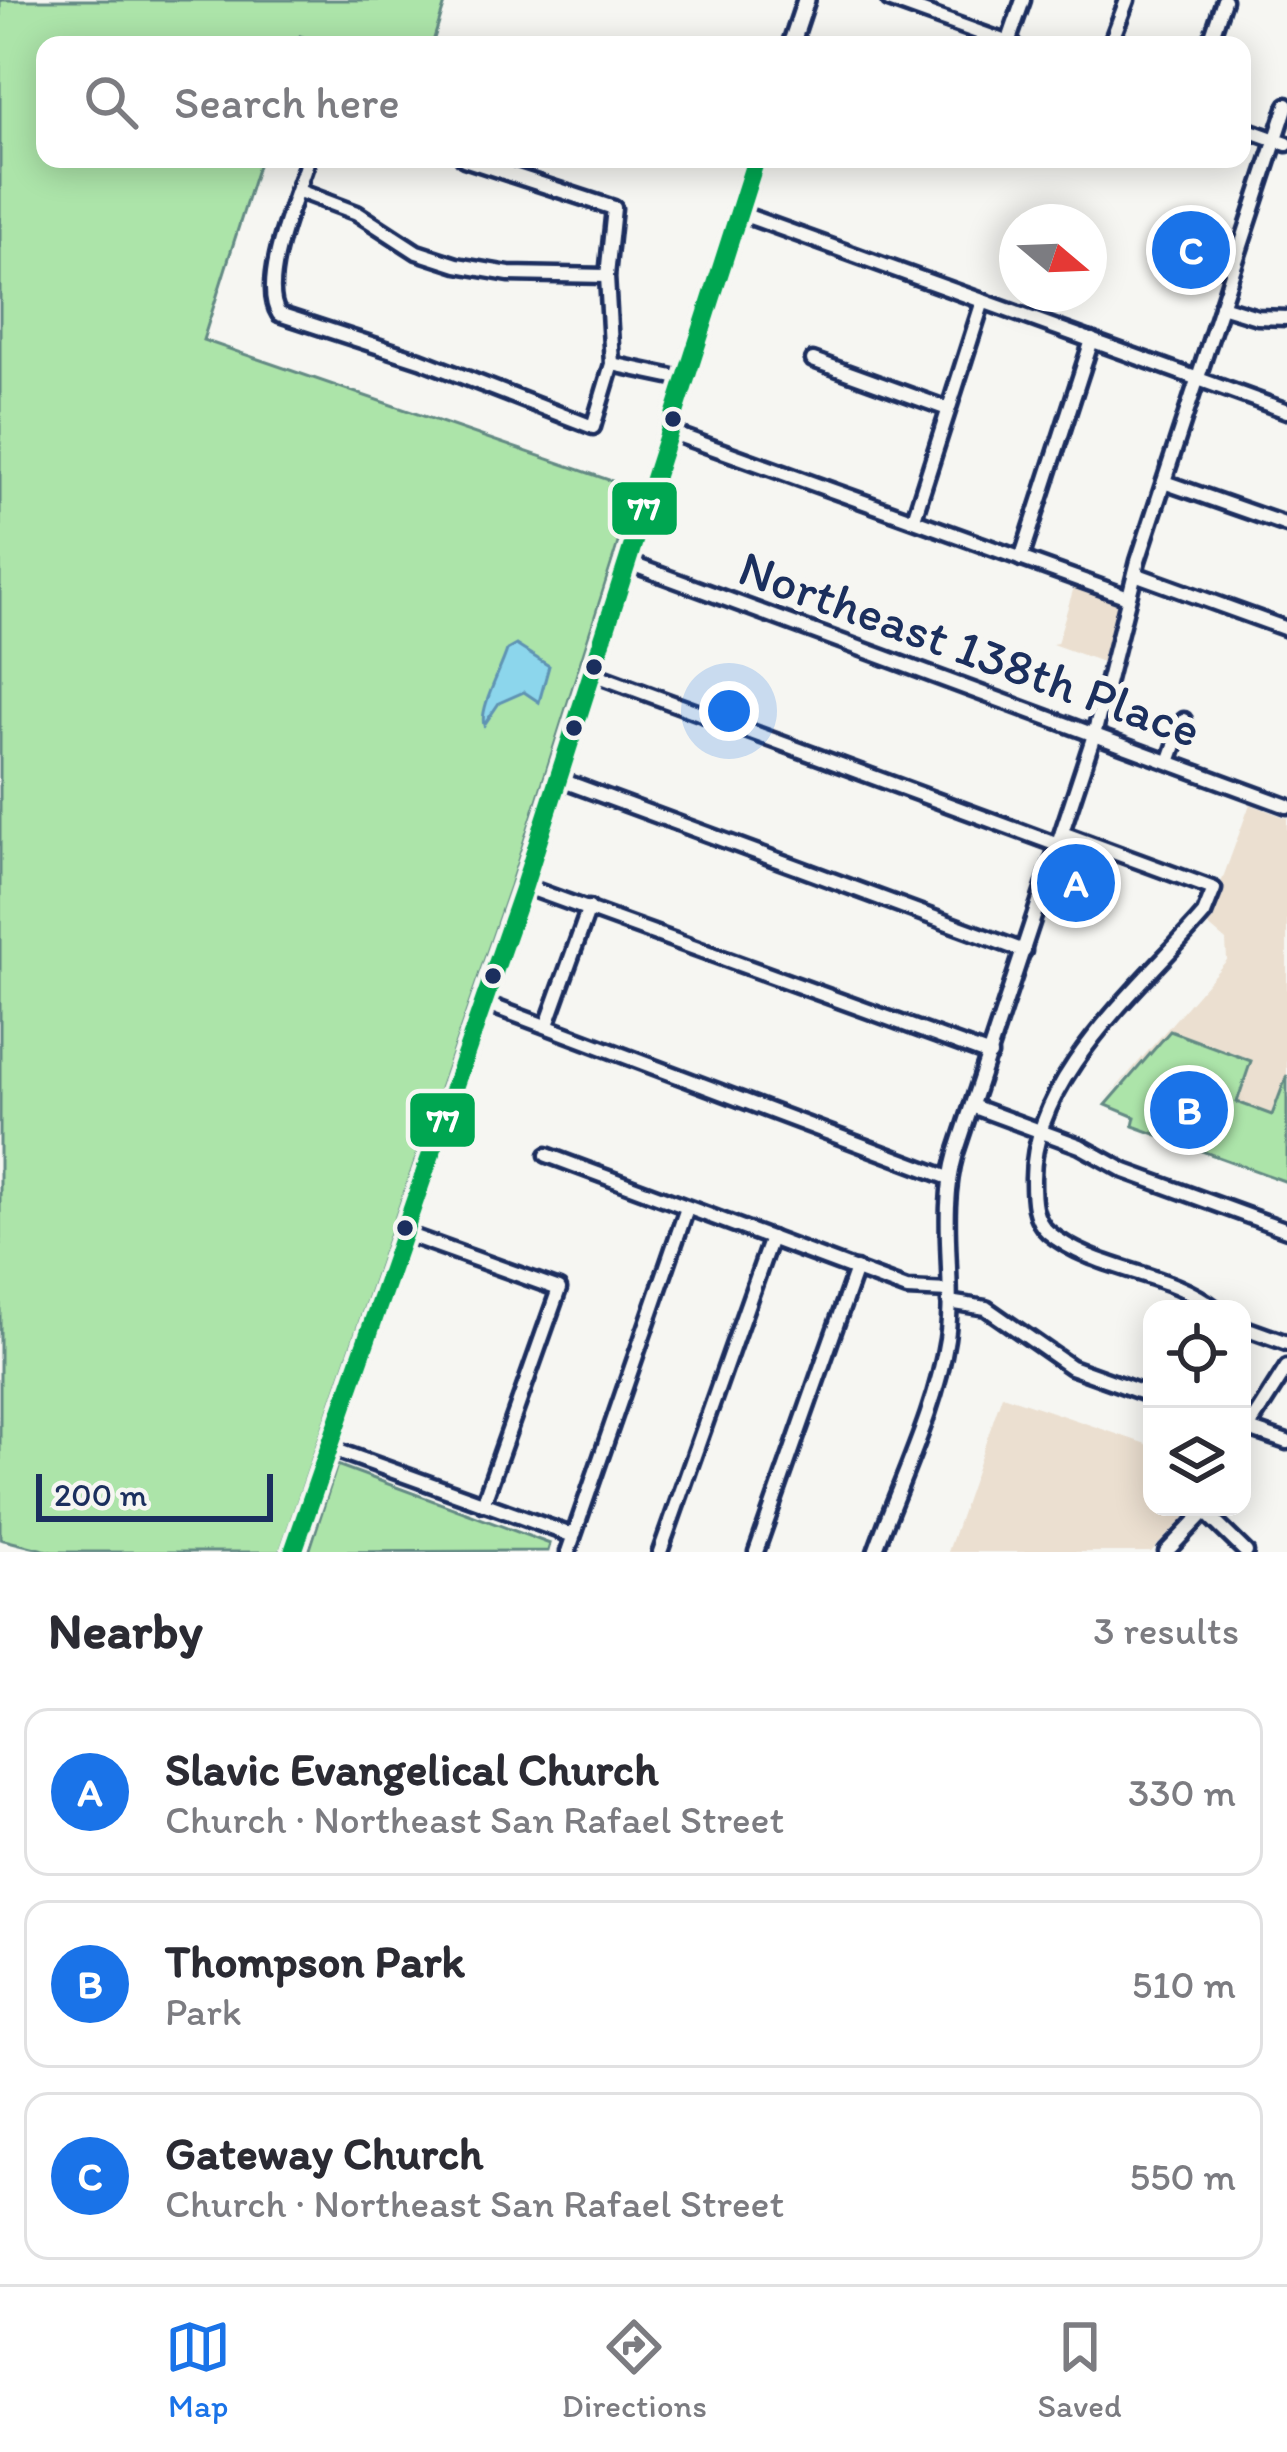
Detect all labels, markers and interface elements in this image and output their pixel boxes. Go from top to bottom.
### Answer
search box [36,36,1251,168]
icon: search [78,69,144,135]
text: Search here [174,75,400,129]
north arrow [999,204,1107,312]
pin: C [1152,205,1230,295]
unlabelled marker [662,408,684,430]
line badge: 77 [610,480,679,537]
text: 77 [627,489,661,528]
street label: Northeast 138th Place [731,537,1209,760]
unlabelled marker [583,656,605,678]
your location [699,681,759,741]
unlabelled marker [563,717,585,739]
pin: A [1037,838,1115,928]
unlabelled marker [482,965,504,987]
pin: B [1150,1065,1228,1155]
line badge: 77 [408,1091,477,1149]
text: 77 [426,1101,460,1140]
unlabelled marker [394,1217,416,1239]
map controls [1143,1300,1251,1516]
button: locate [1143,1300,1251,1408]
button: layers [1143,1408,1251,1516]
scale bar [36,1468,273,1521]
text: 200 m [54,1475,147,1514]
text: Nearby [48,1600,203,1661]
text: 3 results [1093,1607,1239,1654]
text: Slavic Evangelical Church [165,1742,658,1796]
text: A [78,1769,102,1816]
text: 330 m [1128,1769,1236,1816]
text: Church · Northeast San Rafael Street [165,1796,784,1843]
text: Thompson Park [165,1934,465,1988]
text: B [77,1961,103,2008]
text: 510 m [1132,1961,1236,2008]
text: Park [165,1988,242,2035]
text: Gateway Church [165,2126,483,2180]
text: C [77,2153,103,2200]
text: 550 m [1129,2153,1236,2200]
text: Church · Northeast San Rafael Street [165,2180,784,2227]
tab: Map [165,2314,231,2425]
tab: Directions [562,2314,707,2425]
tab: Saved [1038,2314,1122,2425]

